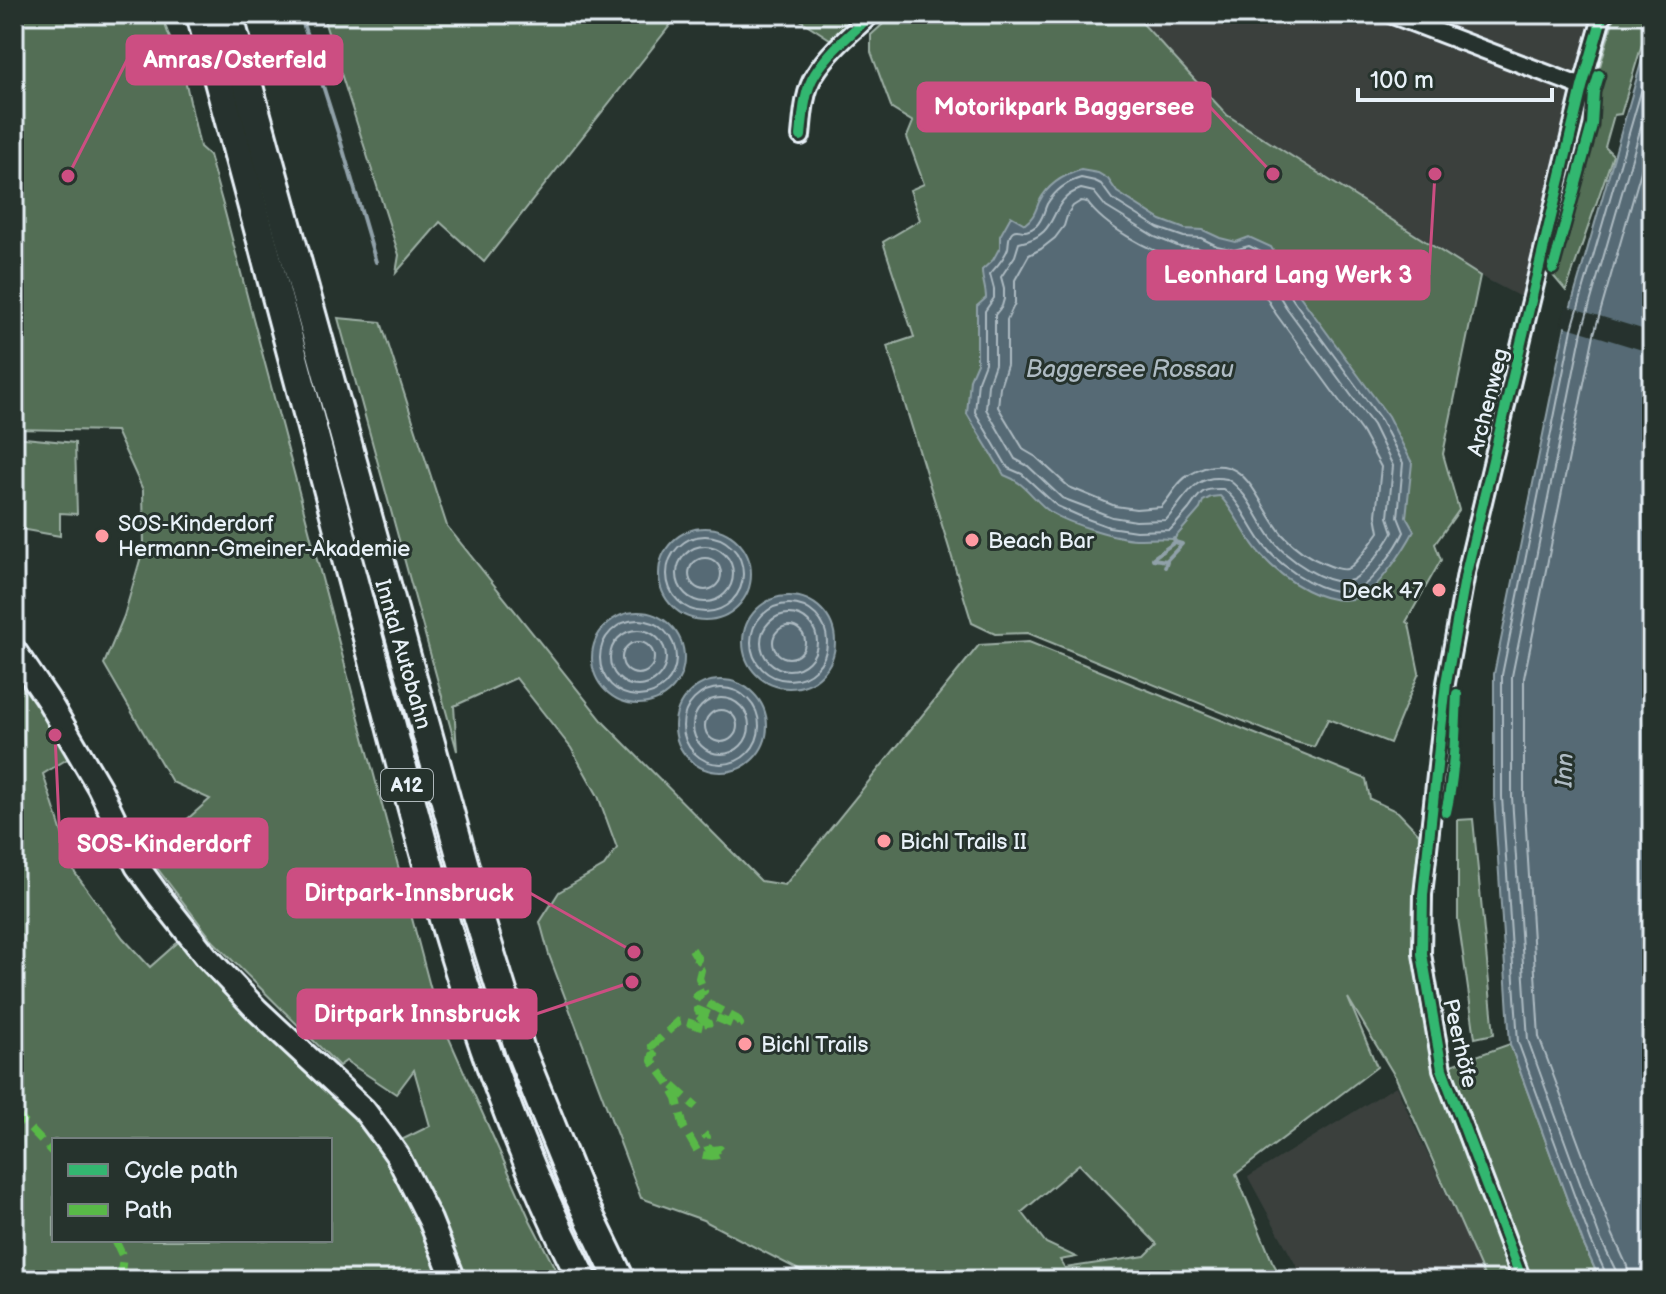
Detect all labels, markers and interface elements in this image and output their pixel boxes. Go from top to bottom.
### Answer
callout: Amras/Osterfeld [127,36,342,84]
text: Amras/Osterfeld [142,46,327,75]
scale bar [1358,52,1552,102]
text: 100 m [1370,66,1434,95]
callout: Motorikpark Baggersee [918,83,1210,131]
text: Motorikpark Baggersee [934,93,1195,122]
callout: Leonhard Lang Werk 3 [1148,251,1429,299]
text: Leonhard Lang Werk 3 [1164,261,1412,290]
street label: Archenweg [1462,346,1515,459]
water label: Baggersee Rossau [1026,355,1234,384]
place label: SOS-Kinderdorf Hermann-Gmeiner-Akademie [118,511,410,563]
marker: SOS-Kinderdorf Hermann-Gmeiner-Akademie [93,527,111,545]
place label: Beach Bar [988,528,1095,555]
marker: Beach Bar [963,531,981,549]
street label: Inntal Autobahn [368,576,437,732]
place label: Deck 47 [1342,578,1423,605]
marker: Deck 47 [1430,581,1448,599]
water label: Inn [1549,752,1580,789]
road number: A12 [381,769,433,801]
callout: SOS-Kinderdorf [60,819,267,867]
place label: Bichl Trails II [900,829,1027,856]
text: SOS-Kinderdorf [77,830,252,859]
marker: Bichl Trails II [875,832,893,850]
callout: Dirtpark-Innsbruck [288,869,530,917]
text: Dirtpark-Innsbruck [304,879,514,908]
callout: Dirtpark Innsbruck [298,990,536,1038]
street label: Peerhöfe [1436,996,1483,1090]
text: Dirtpark Innsbruck [314,1000,521,1029]
place label: Bichl Trails [761,1032,868,1059]
marker: Bichl Trails [736,1035,754,1053]
legend [52,1138,332,1242]
text: Cycle path [124,1156,238,1185]
text: Path [124,1196,172,1225]

